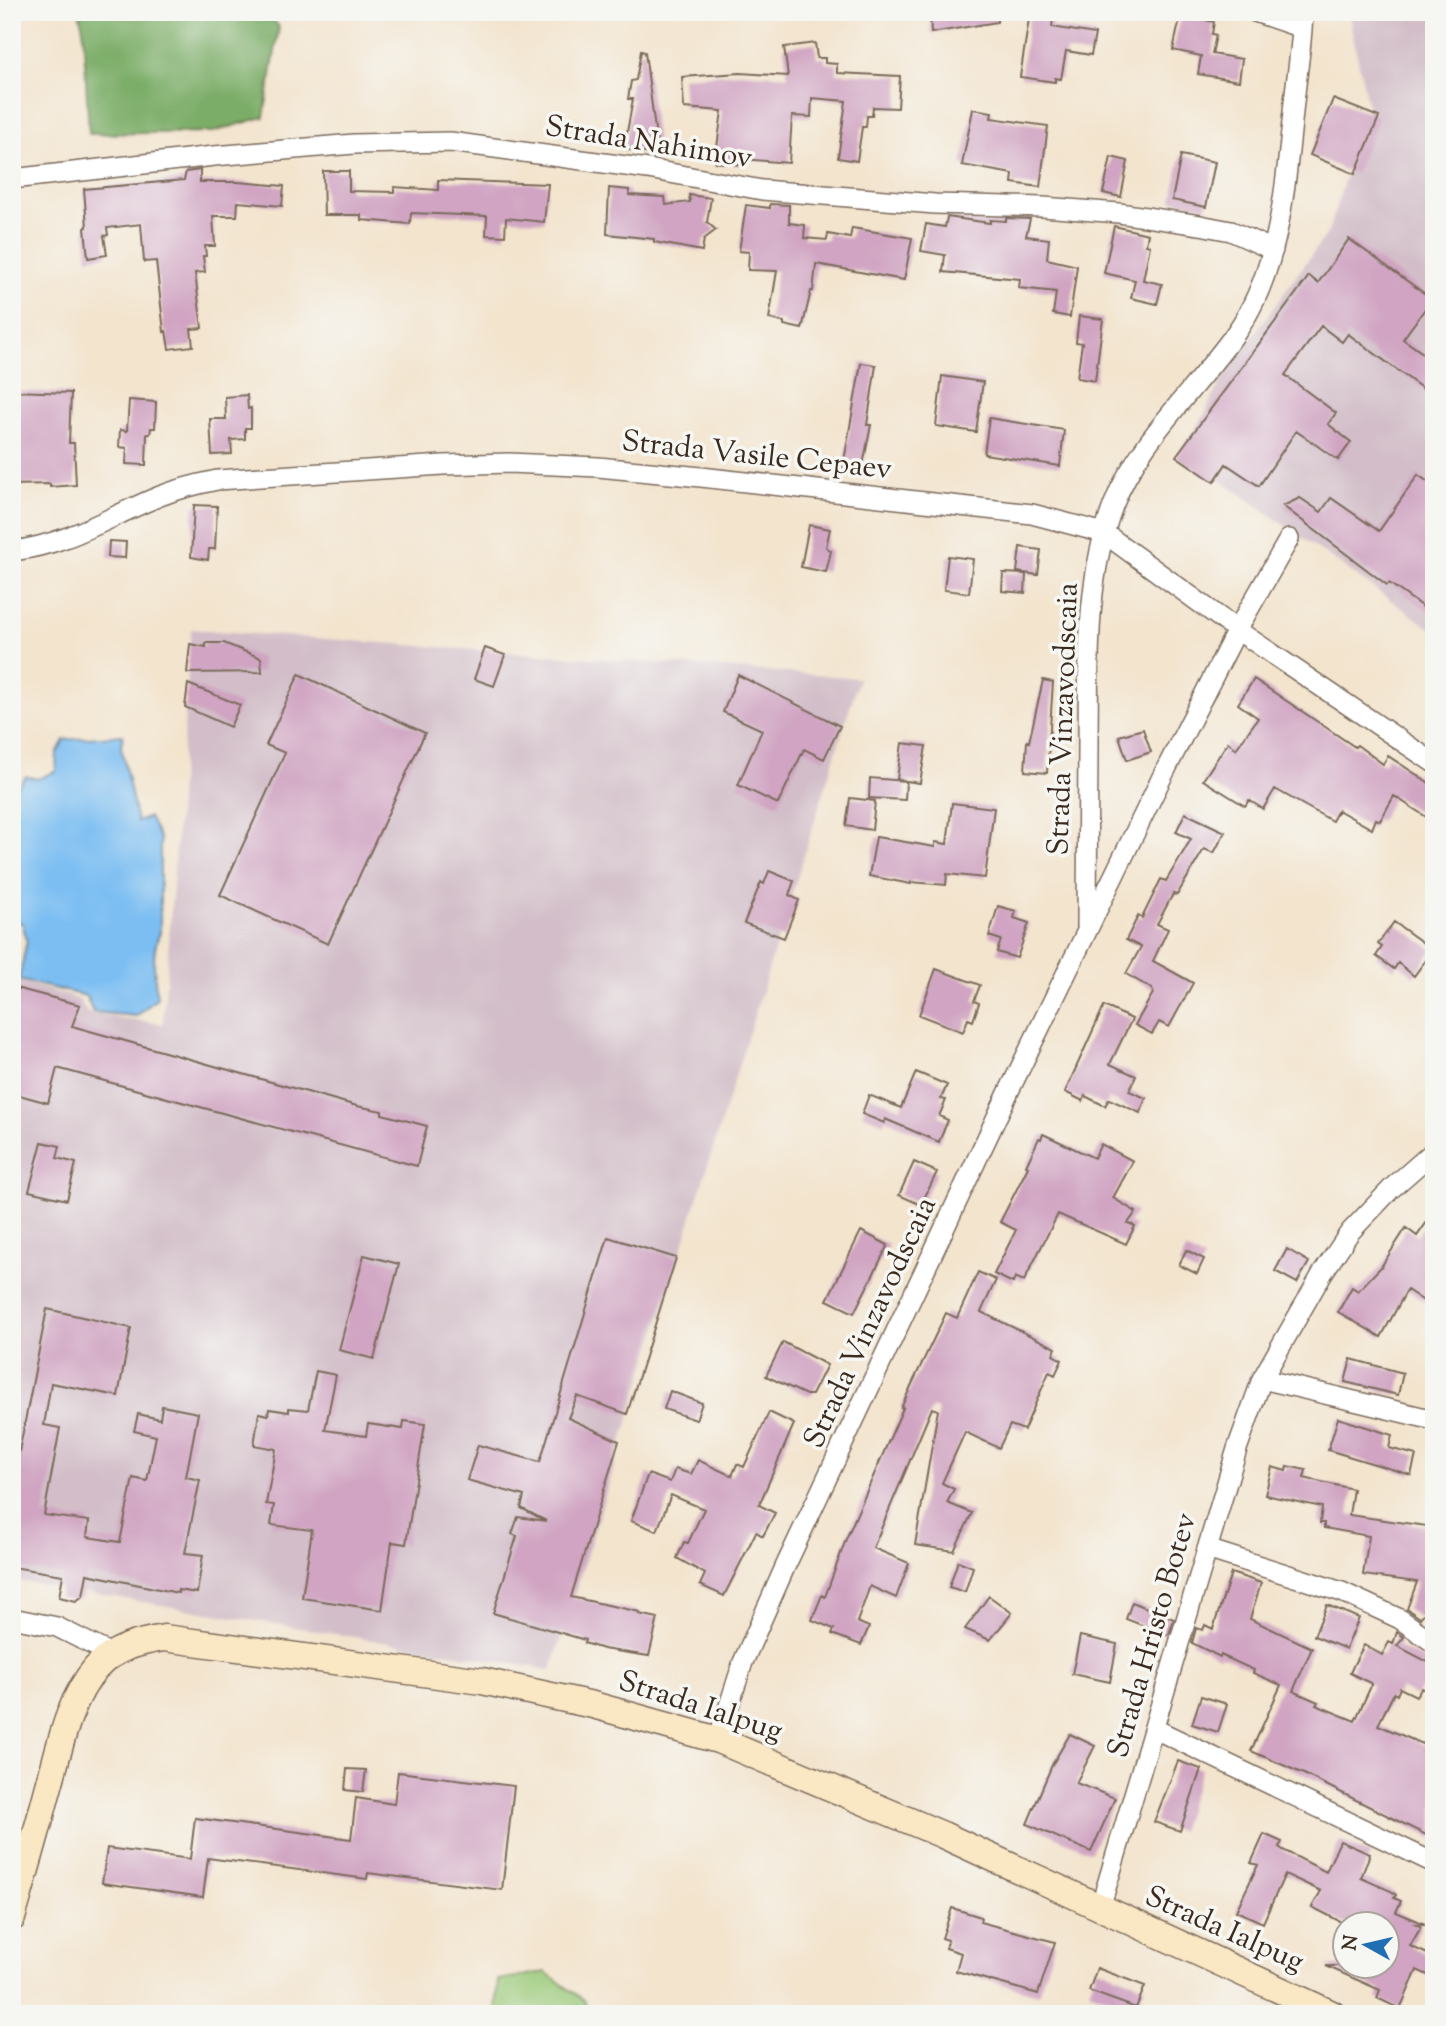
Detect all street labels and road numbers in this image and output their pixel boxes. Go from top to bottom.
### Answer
street label: Strada Nahimov [542,106,756,181]
street label: Strada Vasile Cepaev [620,421,894,492]
street label: Strada Vinzavodscaia [1038,582,1091,856]
street label: Strada Vinzavodscaia [794,1190,949,1456]
street label: Strada Hristo Botev [1098,1508,1209,1763]
street label: Strada Ialpug [613,1661,788,1754]
street label: Strada Ialpug [1137,1876,1311,1985]

